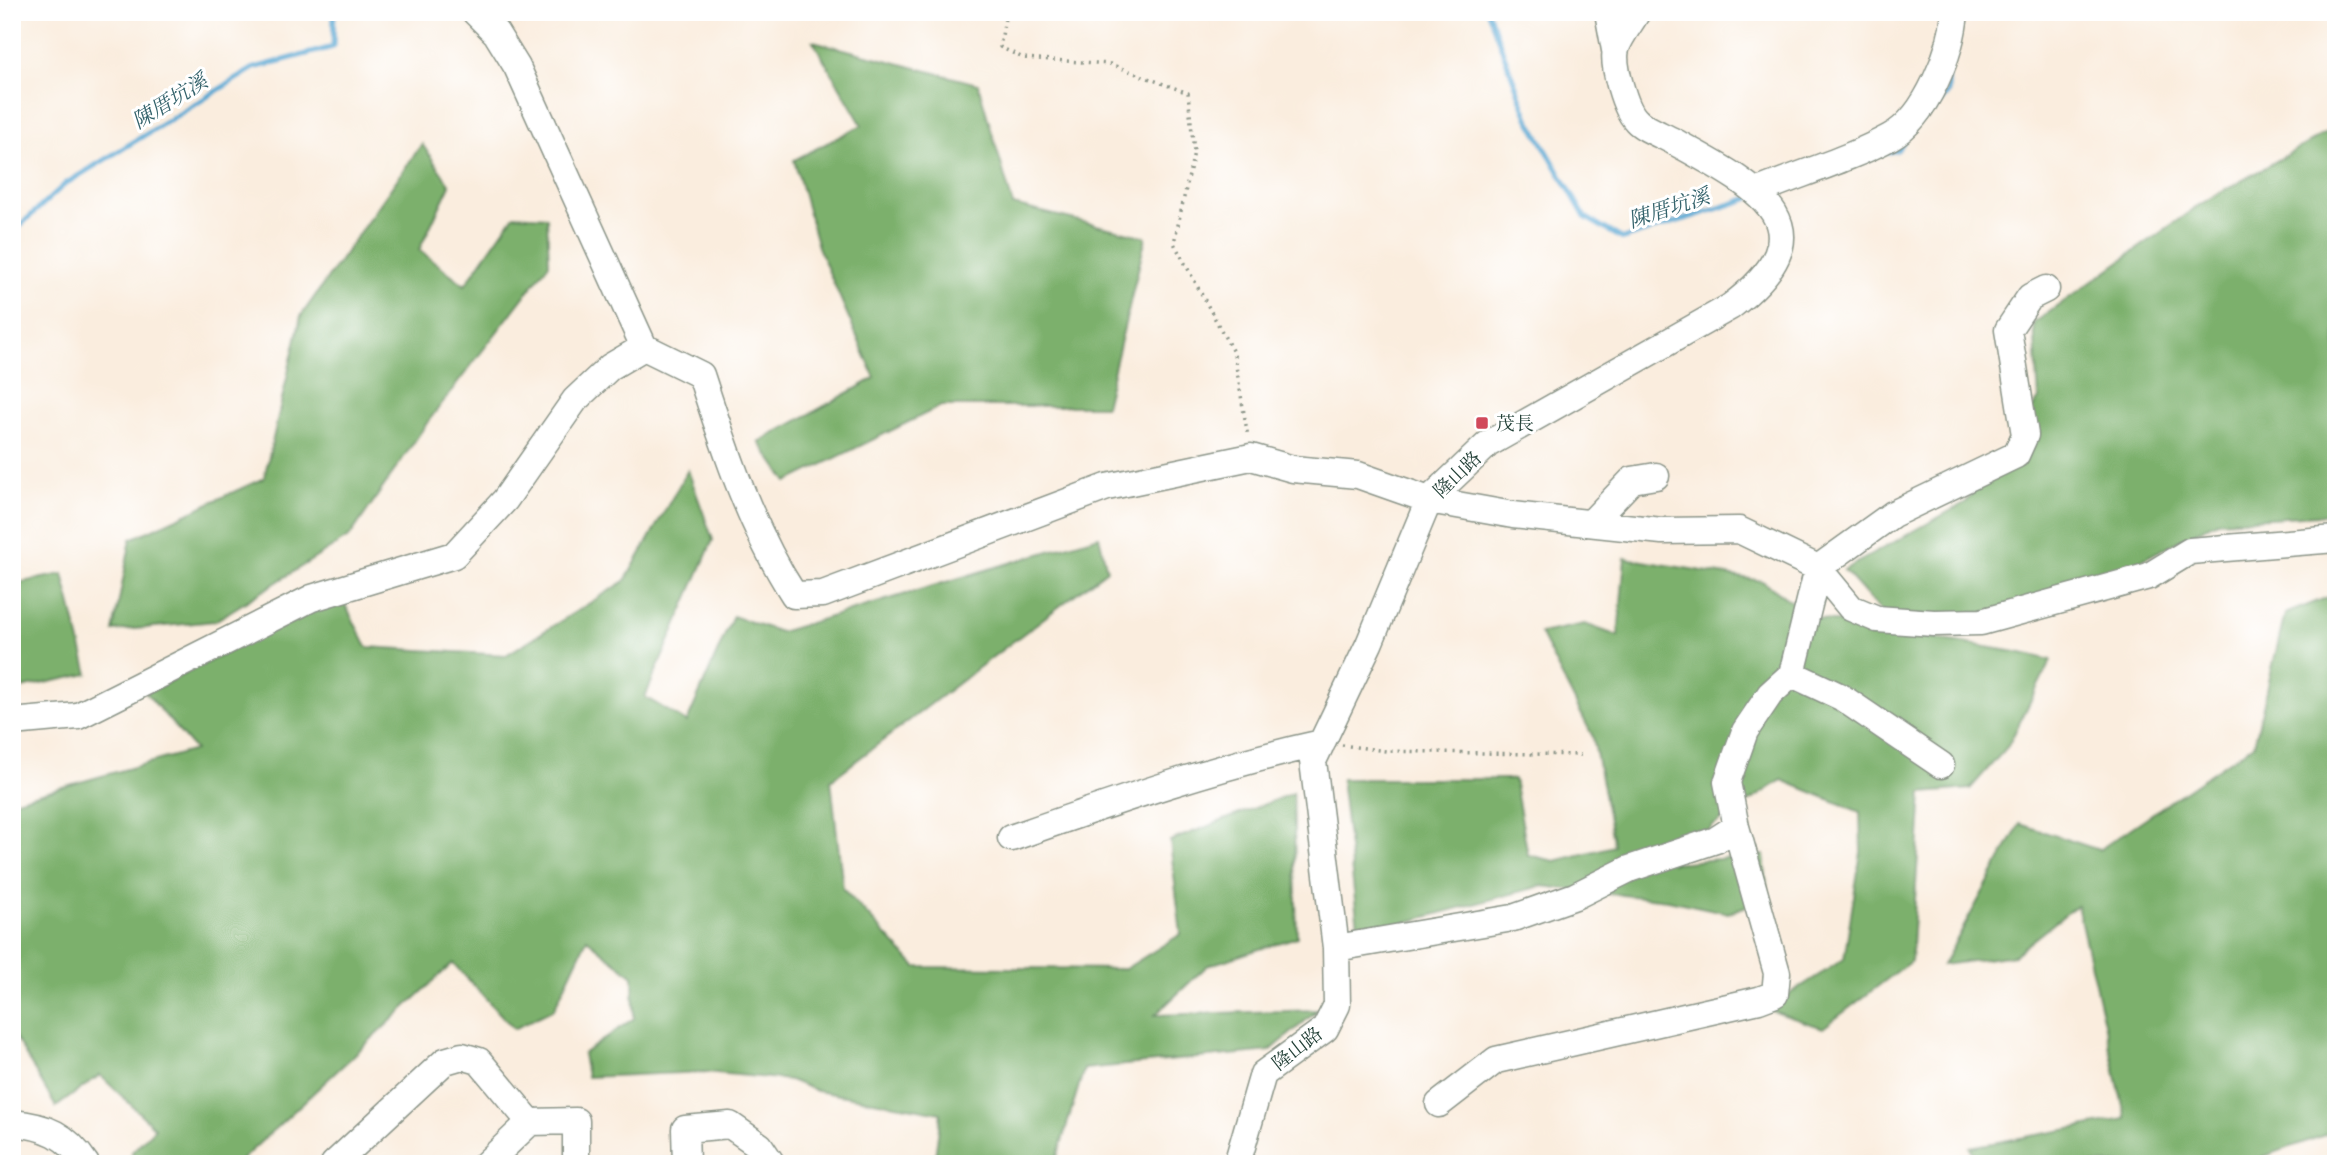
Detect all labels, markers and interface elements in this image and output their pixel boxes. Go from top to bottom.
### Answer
water label: 陳厝坑溪 [128,68,215,136]
water label: 陳厝坑溪 [1625,183,1715,235]
place label: 茂長 [1496,413,1534,437]
marker: 茂長 [1474,415,1490,431]
street label: 隆山路 [1430,447,1487,504]
street label: 隆山路 [1268,1023,1328,1077]

